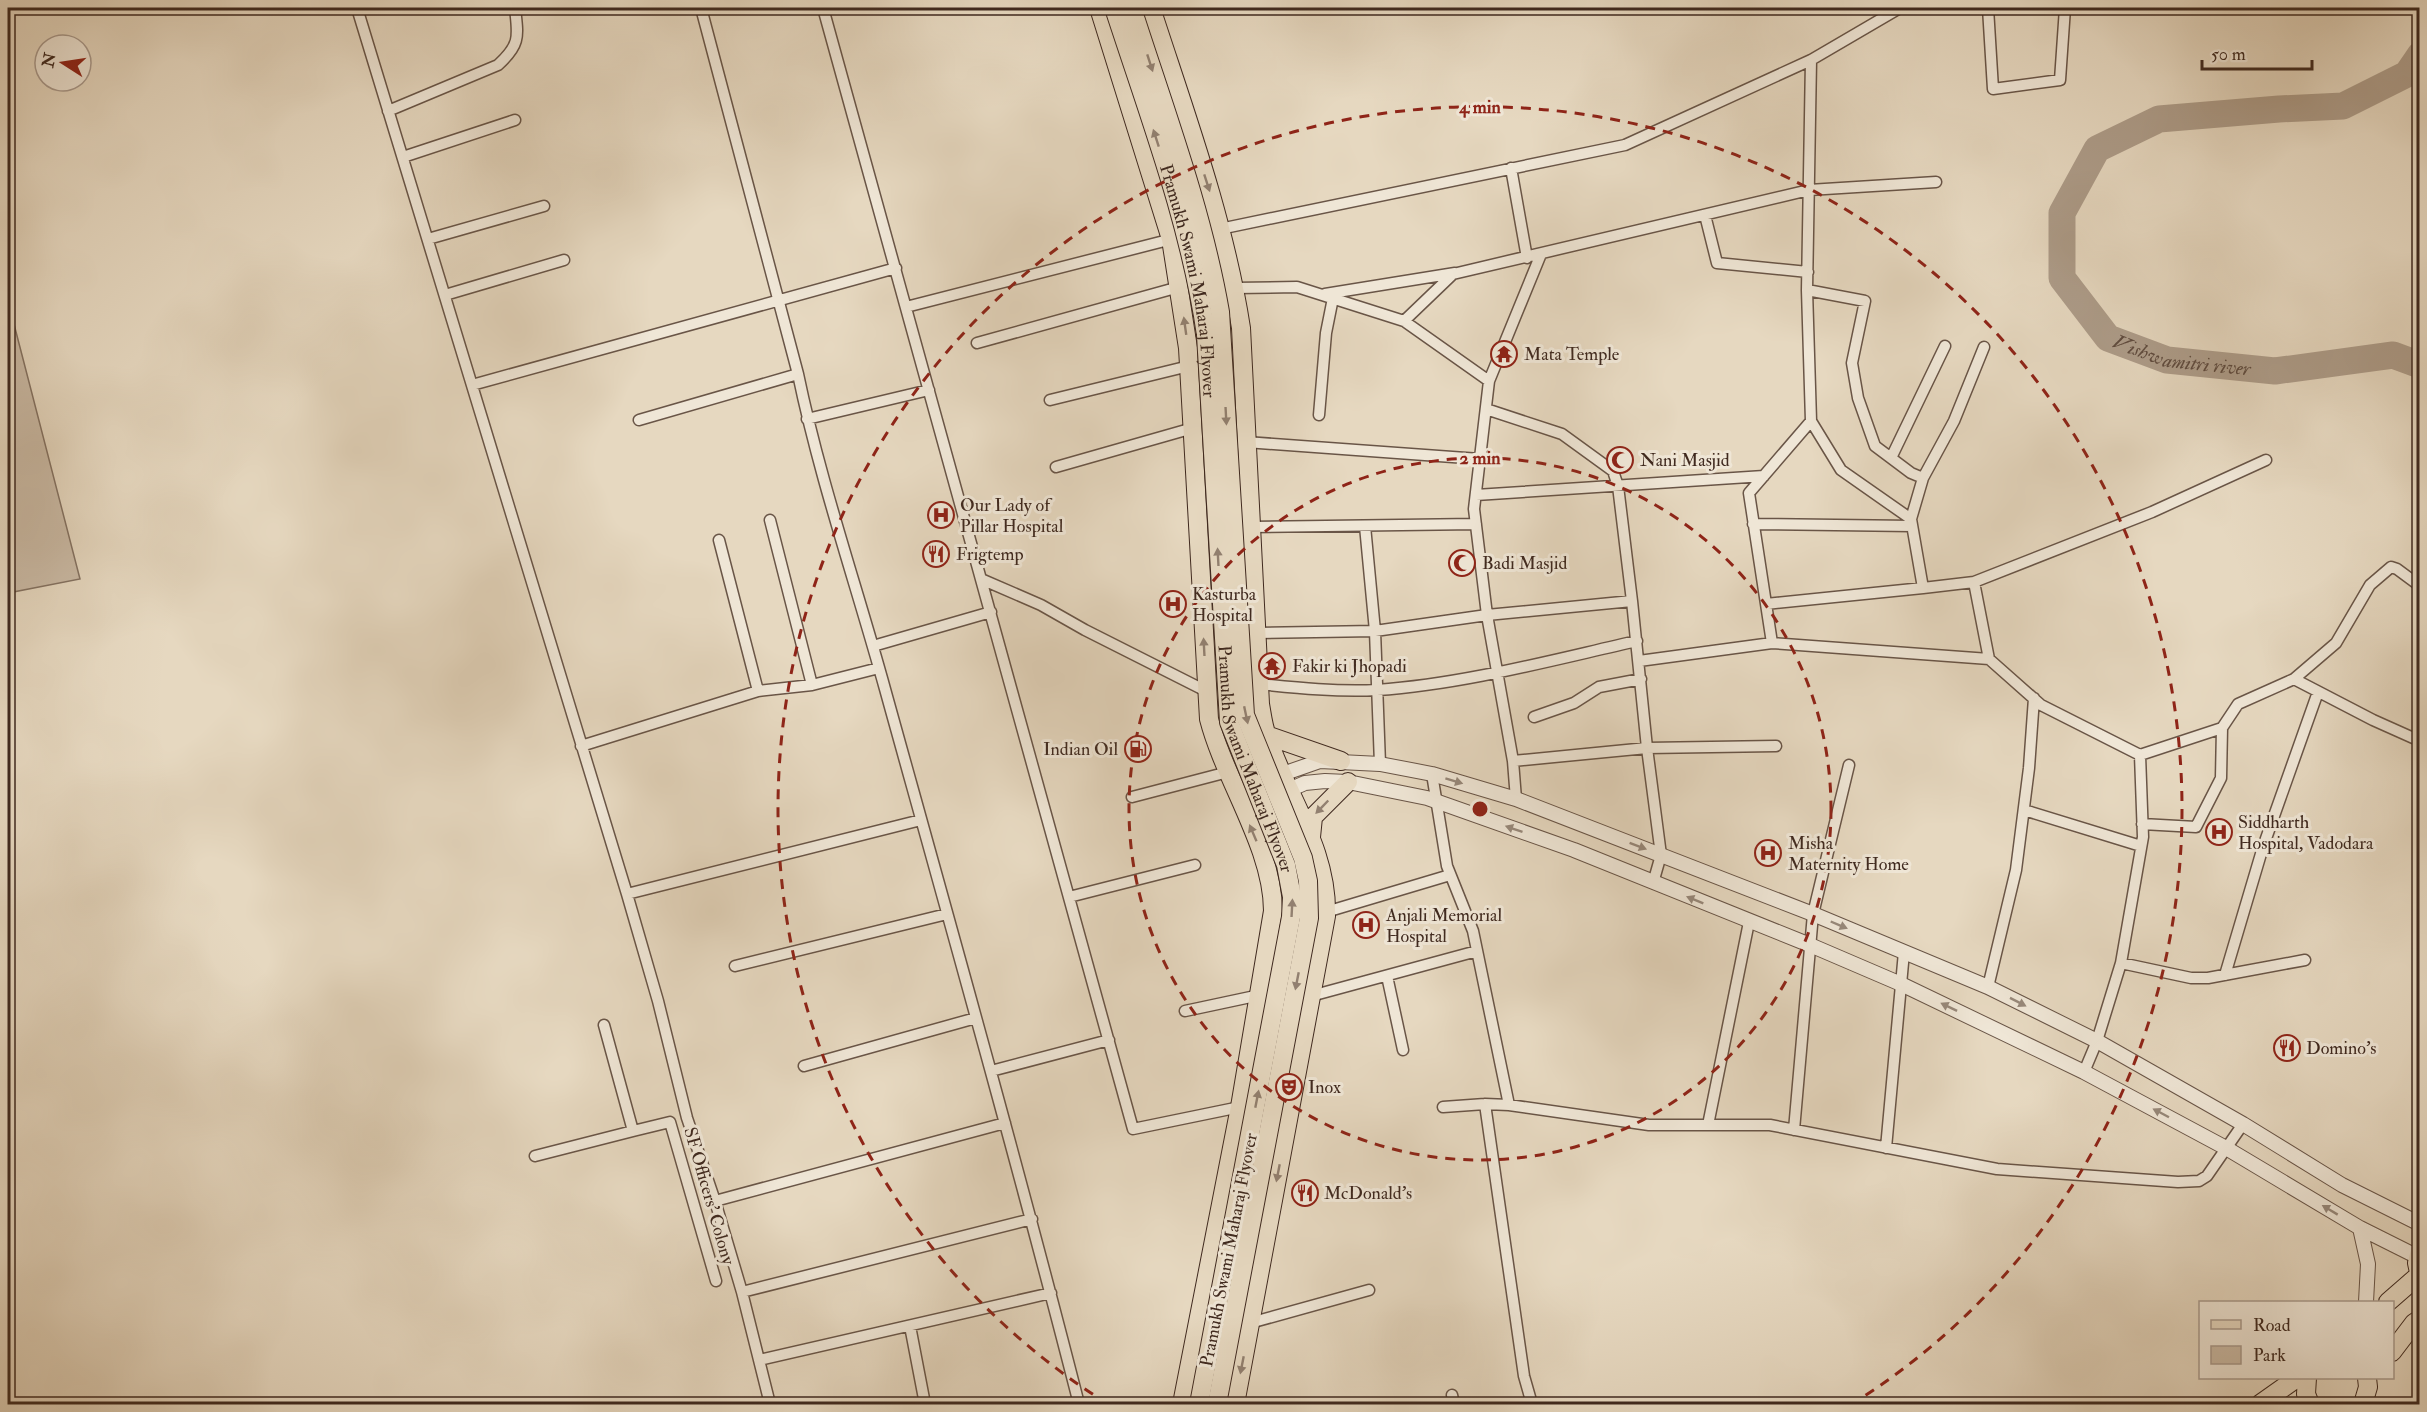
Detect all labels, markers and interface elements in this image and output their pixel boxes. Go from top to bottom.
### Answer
north arrow [33,33,93,93]
scale bar [2202,33,2312,71]
text: 50 m [2211,43,2246,66]
text: N [38,50,61,70]
one-way arrow [1146,54,1155,72]
text: 4 min [1458,96,1501,119]
one-way arrow [1151,129,1160,147]
street label: Pramukh Swami Maharaj Flyover [1155,161,1221,399]
one-way arrow [1203,174,1212,192]
one-way arrow [1180,317,1189,336]
water label: Vishwamitri river [2110,328,2253,381]
temple icon: Mata Temple [1489,339,1519,369]
place label: Mata Temple [1524,343,1620,366]
one-way arrow [1222,407,1231,426]
mosque icon: Nani Masjid [1605,445,1635,475]
text: 2 min [1460,447,1501,470]
place label: Nani Masjid [1640,449,1730,472]
place label: Our Lady of Pillar Hospital [960,494,1064,538]
hospital icon: Our Lady of Pillar Hospital [926,500,956,530]
restaurant icon: Frigtemp [921,539,951,569]
place label: Frigtemp [956,543,1024,566]
one-way arrow [1214,547,1223,566]
mosque icon: Badi Masjid [1447,548,1477,578]
place label: Badi Masjid [1482,552,1567,575]
place label: Kasturba Hospital [1192,583,1257,627]
hospital icon: Kasturba Hospital [1158,589,1188,619]
one-way arrow [1199,637,1208,656]
street label: Pramukh Swami Maharaj Flyover [1213,645,1299,874]
temple icon: Fakir ki Jhopadi [1257,651,1287,681]
place label: Fakir ki Jhopadi [1292,655,1407,678]
one-way arrow [1242,706,1251,725]
fuel station icon: Indian Oil [1123,734,1153,764]
place label: Indian Oil [1043,738,1118,761]
one-way arrow [1445,777,1463,786]
one-way arrow [1316,799,1330,813]
centre of rings [1470,799,1490,819]
place label: Siddharth Hospital, Vadodara [2238,811,2374,855]
hospital icon: Siddharth Hospital, Vadodara [2204,817,2234,847]
one-way arrow [1505,823,1523,833]
one-way arrow [1248,824,1257,842]
place label: Misha Maternity Home [1788,832,1909,876]
hospital icon: Misha Maternity Home [1753,838,1783,868]
one-way arrow [1629,842,1647,851]
one-way arrow [1686,895,1704,904]
one-way arrow [1287,898,1296,917]
place label: Anjali Memorial Hospital [1385,904,1503,948]
hospital icon: Anjali Memorial Hospital [1351,910,1381,940]
one-way arrow [1830,921,1848,930]
one-way arrow [1292,972,1301,991]
one-way arrow [2010,997,2027,1007]
one-way arrow [1940,1002,1957,1011]
restaurant icon: Domino's [2272,1033,2302,1063]
place label: Domino's [2306,1037,2376,1060]
theatre icon: Inox [1274,1072,1304,1102]
place label: Inox [1308,1076,1341,1099]
one-way arrow [1253,1090,1262,1109]
one-way arrow [2152,1108,2169,1118]
street label: SF Officers' Colony [678,1124,740,1269]
street label: Pramukh Swami Maharaj Flyover [1195,1131,1263,1369]
one-way arrow [1273,1164,1282,1183]
restaurant icon: McDonald's [1290,1178,1320,1208]
place label: McDonald's [1324,1182,1412,1205]
one-way arrow [2321,1205,2338,1215]
legend [2199,1301,2394,1379]
text: Road [2253,1314,2291,1337]
text: Park [2253,1344,2286,1367]
one-way arrow [1237,1356,1246,1375]

